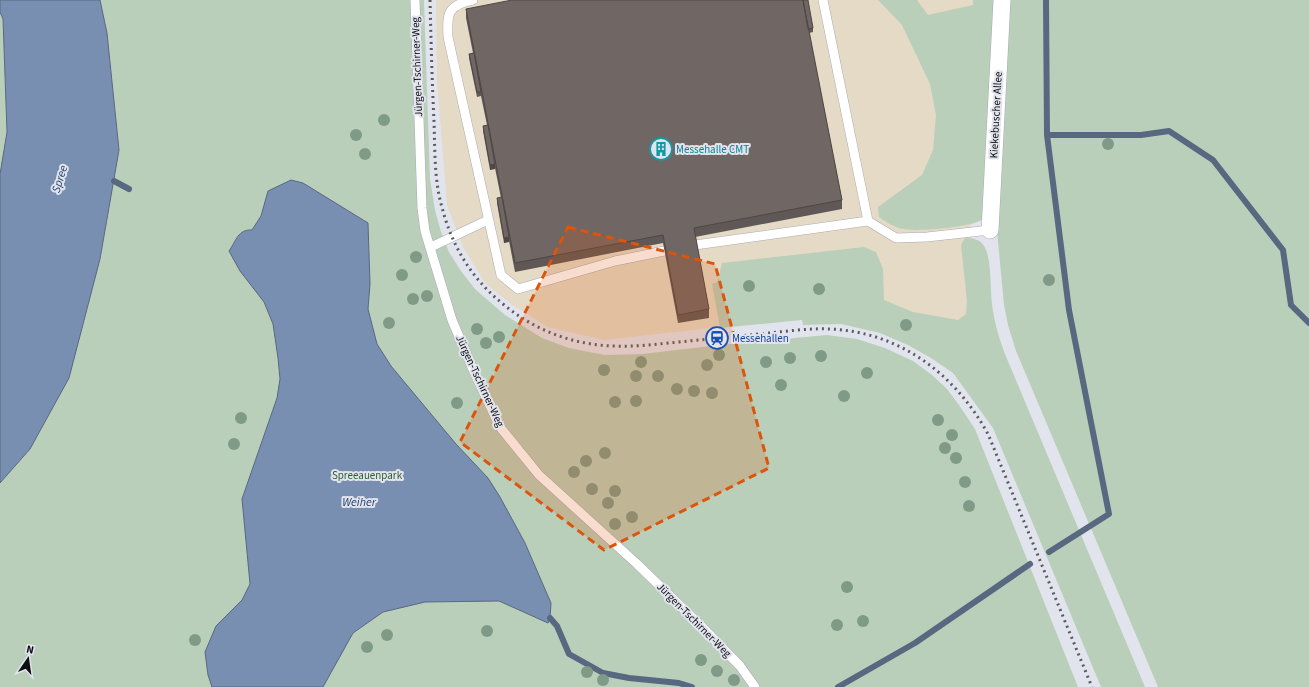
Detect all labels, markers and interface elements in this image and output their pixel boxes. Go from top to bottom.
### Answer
street label: Jürgen-Tschirner-Weg [408,16,426,117]
street label: Kiekebuscher Allee [986,71,1006,159]
building icon: Messehalle CMT [648,136,674,162]
place label: Messehalle CMT [676,142,749,157]
water label: Spree [48,163,72,195]
station icon: Messehallen [704,325,730,351]
place label: Messehallen [732,331,789,346]
street label: Jürgen-Tschirner-Weg [452,333,508,430]
park label: Spreeauenpark [332,468,403,483]
water label: Weiher [342,494,377,511]
street label: Jürgen-Tschirner-Weg [653,579,735,661]
north arrow [8,639,48,679]
text: N [25,642,35,658]

